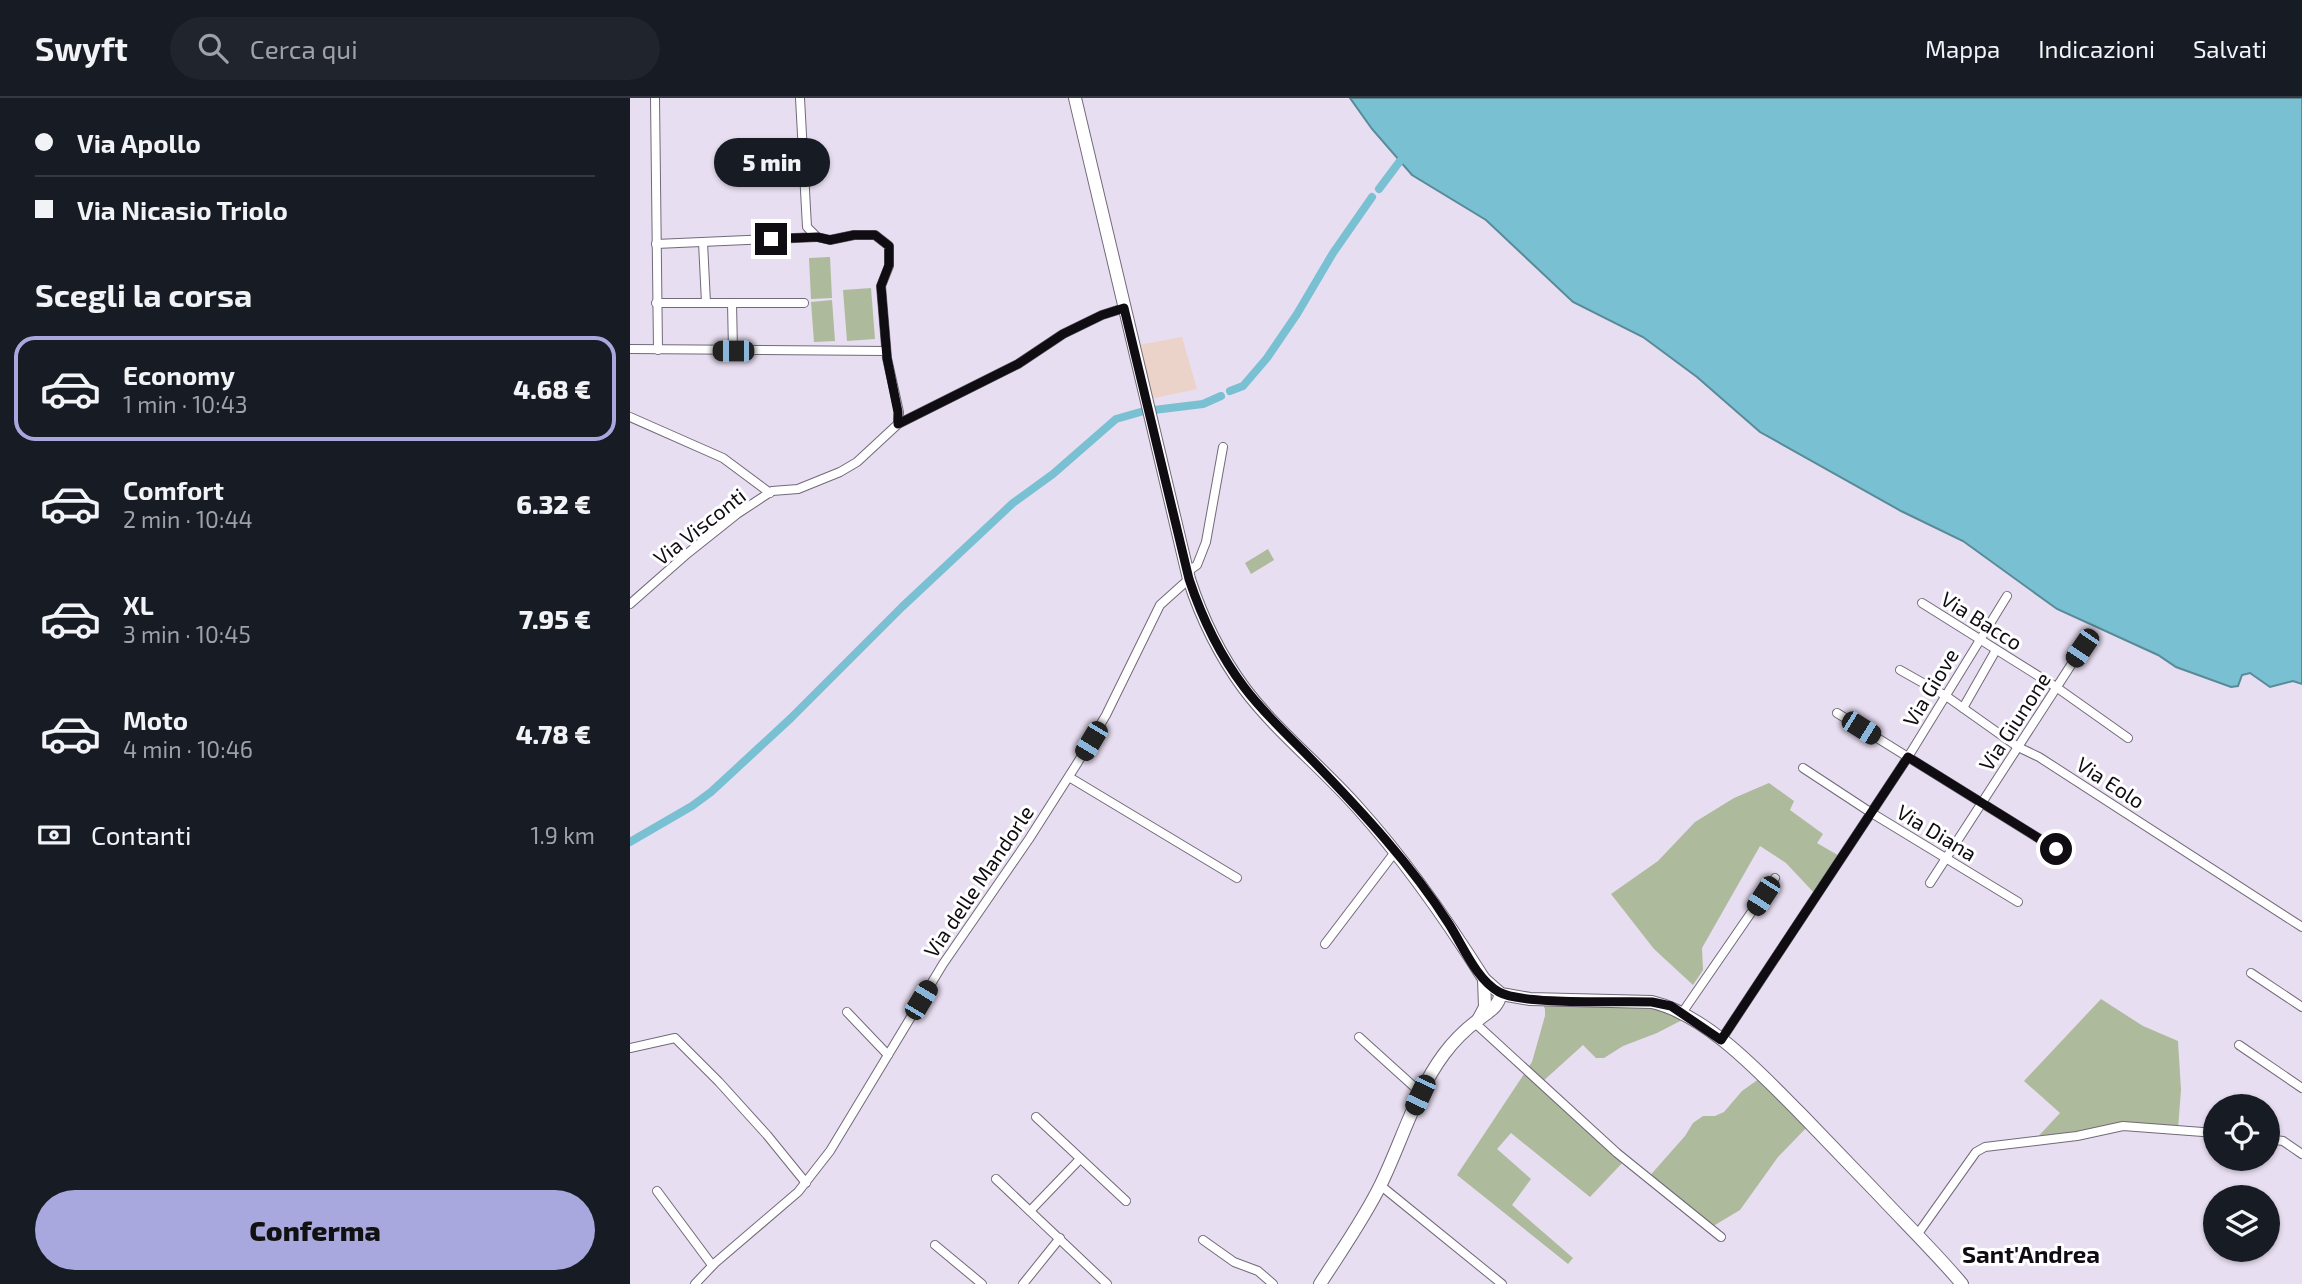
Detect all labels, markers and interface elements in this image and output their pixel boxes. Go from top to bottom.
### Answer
search box [170,17,660,80]
text: Swyft [35,28,128,68]
icon: search [194,29,232,67]
text: Cerca qui [250,33,358,64]
text: Mappa [1925,34,2000,63]
text: Indicazioni [2038,34,2155,63]
text: Salvati [2193,34,2267,63]
text: Via Apollo [77,127,201,158]
callout: 5 min [713,138,829,186]
text: 5 min [743,148,801,176]
text: Via Nicasio Triolo [77,194,288,225]
route end [755,223,787,255]
text: Scegli la corsa [35,275,252,313]
car [713,341,755,362]
icon: car [39,357,102,420]
text: Economy [123,359,235,390]
text: 4.68 € [513,373,591,404]
text: 1 min · 10:43 [123,390,248,418]
icon: car [39,472,102,535]
text: Comfort [123,474,224,505]
street label: Via Visconti [648,482,750,570]
text: 6.32 € [516,488,591,519]
text: 2 min · 10:44 [123,505,253,533]
street label: Via Bacco [1937,585,2027,655]
icon: car [39,587,102,650]
text: XL [123,589,154,620]
text: 7.95 € [519,603,591,634]
text: 3 min · 10:45 [123,620,251,648]
car [2062,625,2103,671]
street label: Via Giove [1897,643,1963,731]
street label: Via Giunone [1973,667,2055,775]
icon: car [39,702,102,765]
text: Moto [123,704,188,735]
car [1838,708,1885,748]
text: 4.78 € [516,718,591,749]
car [1072,718,1111,764]
text: 4 min · 10:46 [123,735,253,763]
street label: Via Eolo [2072,751,2150,813]
street label: Via Diana [1893,798,1981,866]
street label: Via delle Mandorle [918,800,1038,962]
icon: cash [35,816,73,854]
text: Contanti [91,819,191,850]
text: 1.9 km [530,821,595,849]
route start [2040,833,2072,865]
car [1743,873,1784,919]
car [902,977,941,1023]
car [1402,1072,1439,1118]
map controls [2203,1094,2280,1262]
button: locate [2203,1094,2280,1171]
button: layers [2203,1185,2280,1262]
button: Conferma [35,1190,595,1270]
district label: Sant'Andrea [1962,1239,2100,1268]

